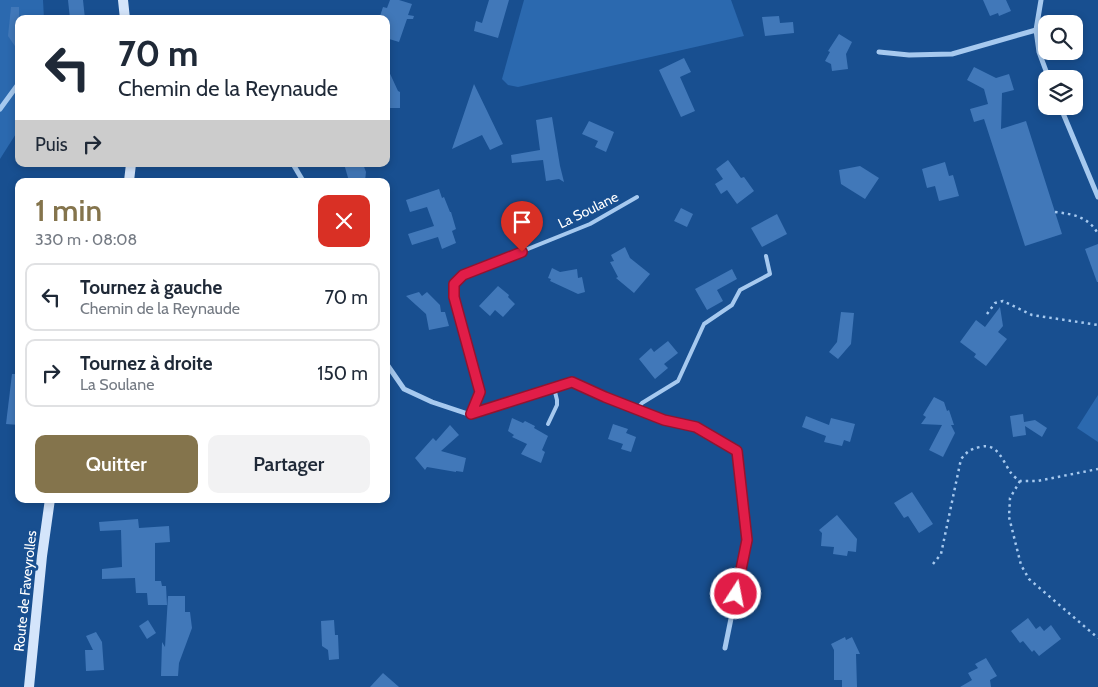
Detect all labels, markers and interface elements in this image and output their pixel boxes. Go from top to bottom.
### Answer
map controls [1038,15,1083,115]
button: search [1038,15,1083,60]
text: 70 m [118,32,199,75]
icon: left [35,35,100,100]
button: layers [1038,70,1083,115]
text: Chemin de la Reynaude [118,75,338,102]
icon: right [78,130,106,158]
text: Puis [35,133,68,156]
street label: La Soulane [555,188,621,232]
text: 1 min [35,192,102,229]
button: close [318,195,370,247]
pin [501,201,543,252]
icon: arrive [508,208,536,236]
text: 330 m · 08:08 [35,230,137,249]
text: Tournez à gauche [80,276,222,299]
icon: left [37,283,65,311]
text: 70 m [324,286,368,309]
text: Chemin de la Reynaude [80,299,240,318]
text: Tournez à droite [80,352,213,375]
icon: right [37,359,65,387]
text: 150 m [317,362,368,385]
text: La Soulane [80,375,154,394]
button: Quitter [35,435,198,493]
button: Partager [208,435,370,493]
street label: Route de Faveyrolles [10,529,40,652]
position arrow [709,567,761,619]

